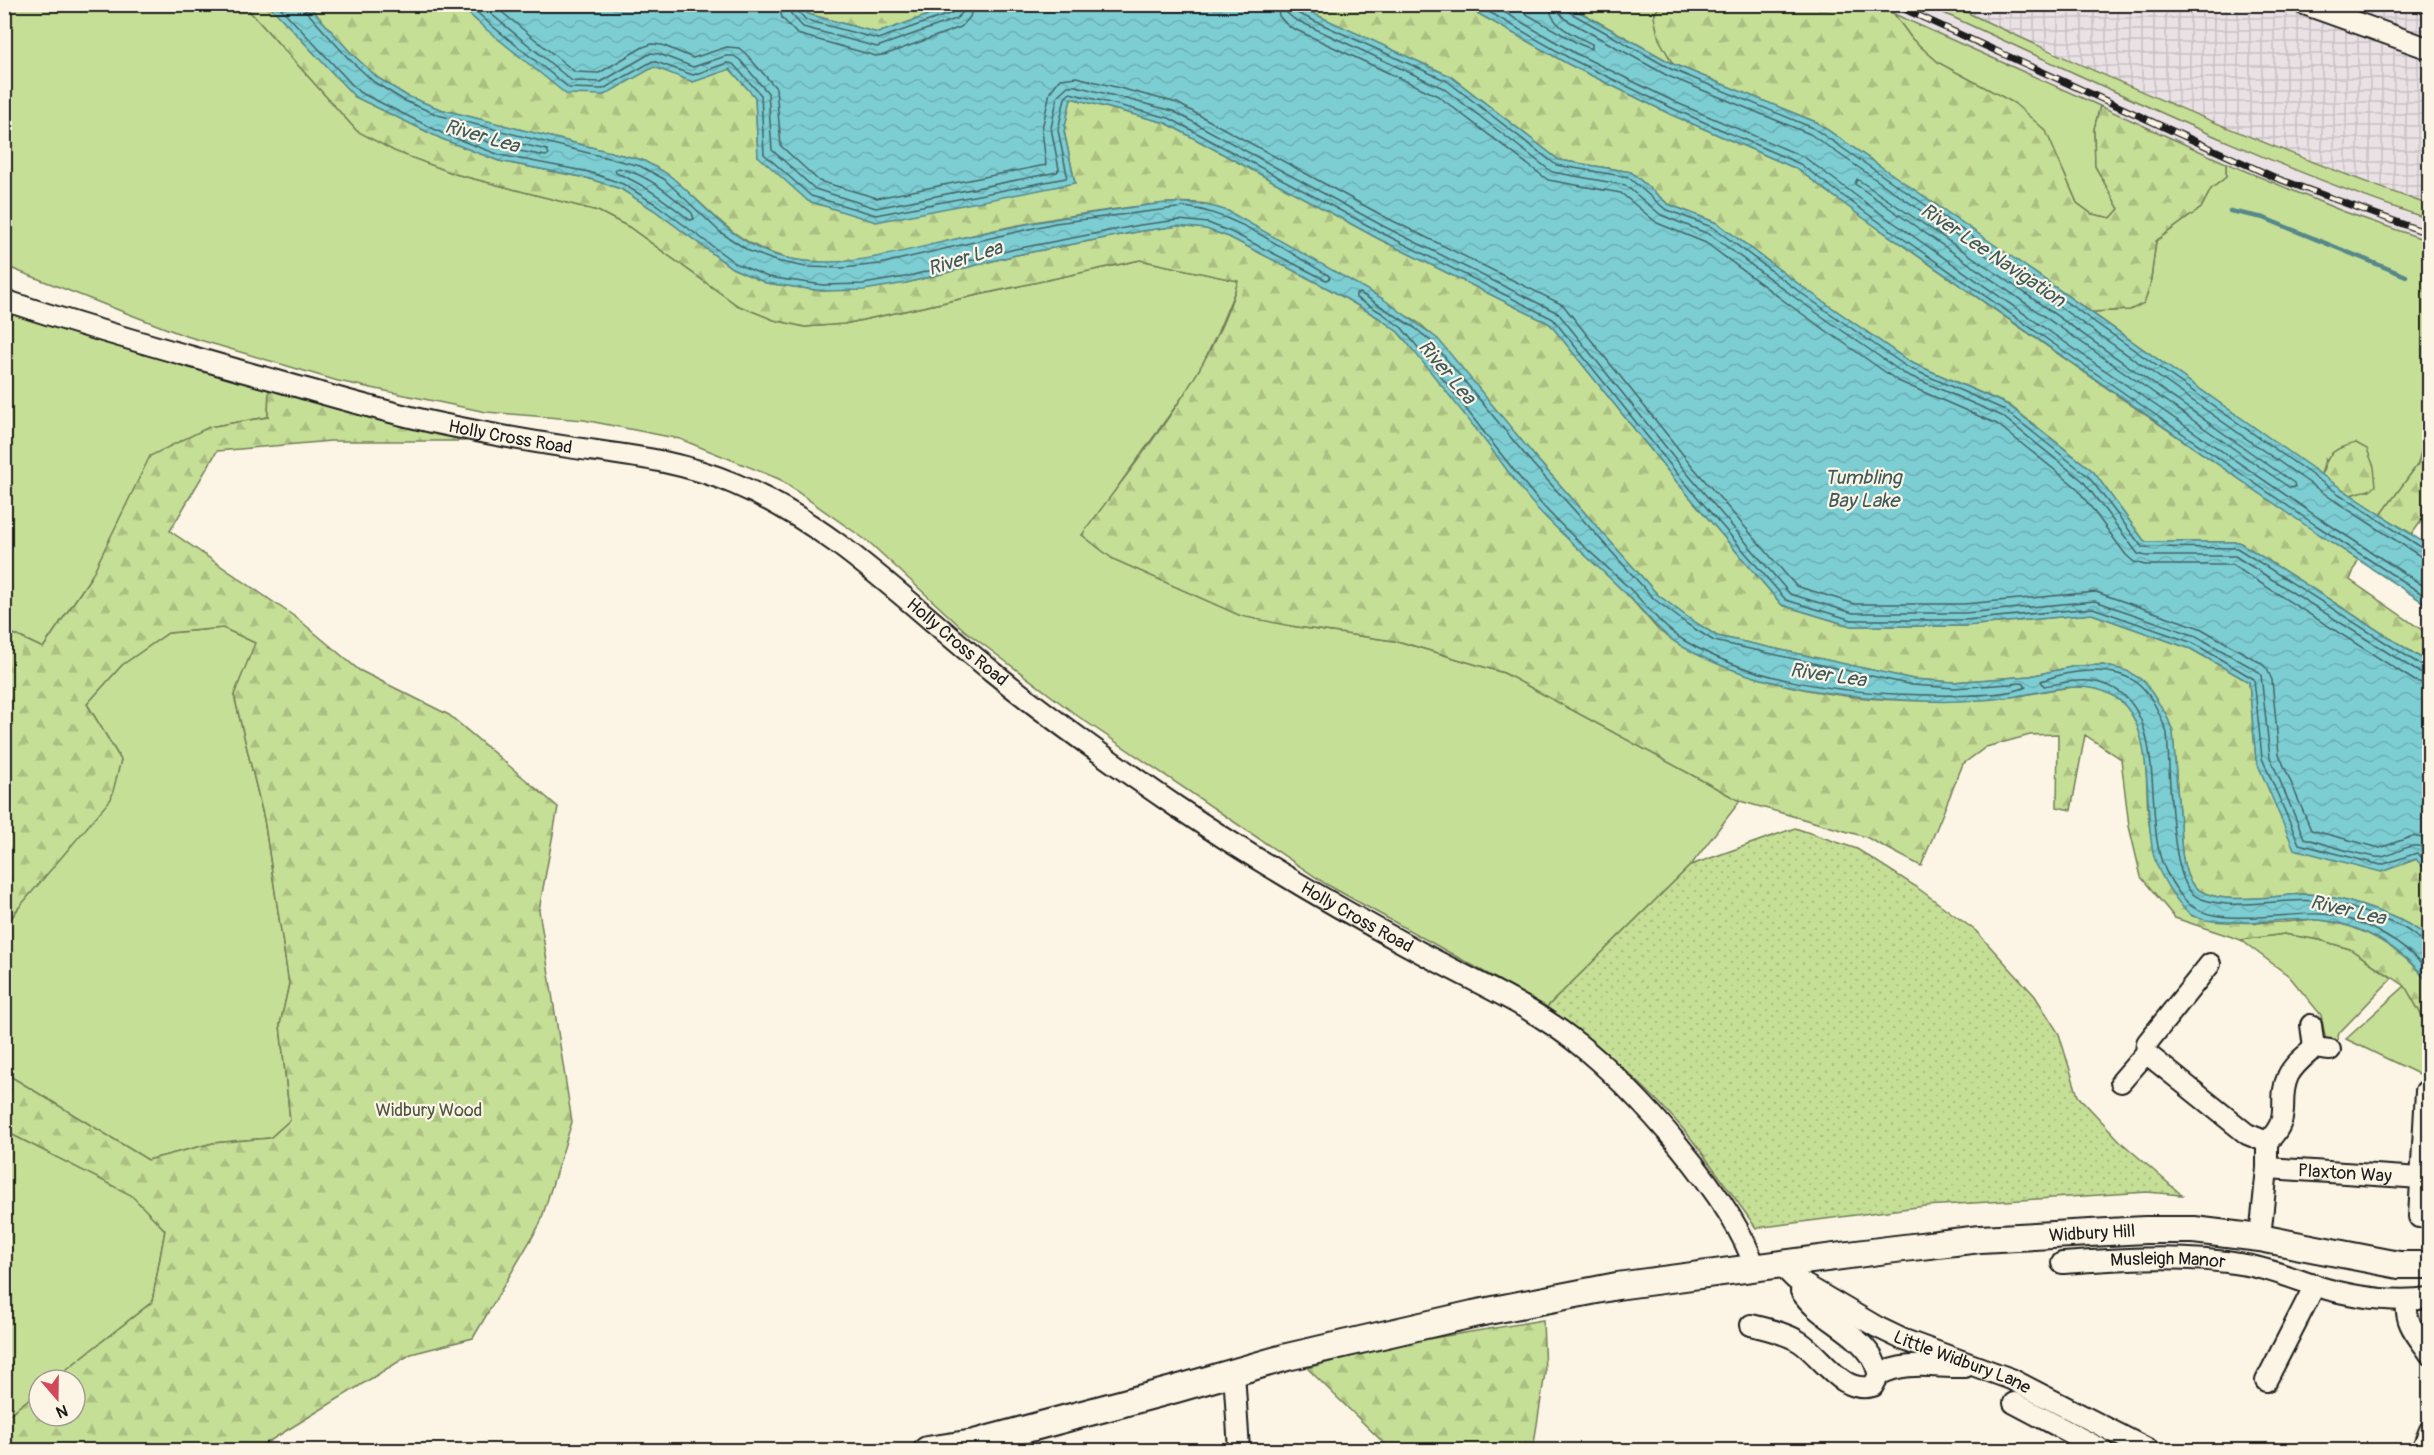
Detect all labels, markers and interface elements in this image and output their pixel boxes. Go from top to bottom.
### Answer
water label: River Lea [442,113,524,159]
water label: River Lee Navigation [1916,197,2071,314]
water label: River Lea [925,234,1007,281]
water label: River Lea [1413,335,1482,411]
street label: Holly Cross Road [446,414,574,459]
water label: Tumbling Bay Lake [1824,465,1903,513]
street label: Holly Cross Road [902,593,1013,691]
water label: River Lea [1788,657,1869,693]
street label: Holly Cross Road [1297,876,1417,958]
water label: River Lea [2308,889,2390,931]
park label: Widbury Wood [376,1099,482,1122]
street label: Plaxton Way [2297,1159,2393,1188]
street label: Widbury Hill [2048,1219,2136,1247]
street label: Musleigh Manor [2110,1247,2227,1273]
street label: Little Widbury Lane [1890,1325,2035,1399]
north arrow [27,1368,87,1428]
text: N [53,1400,70,1422]

